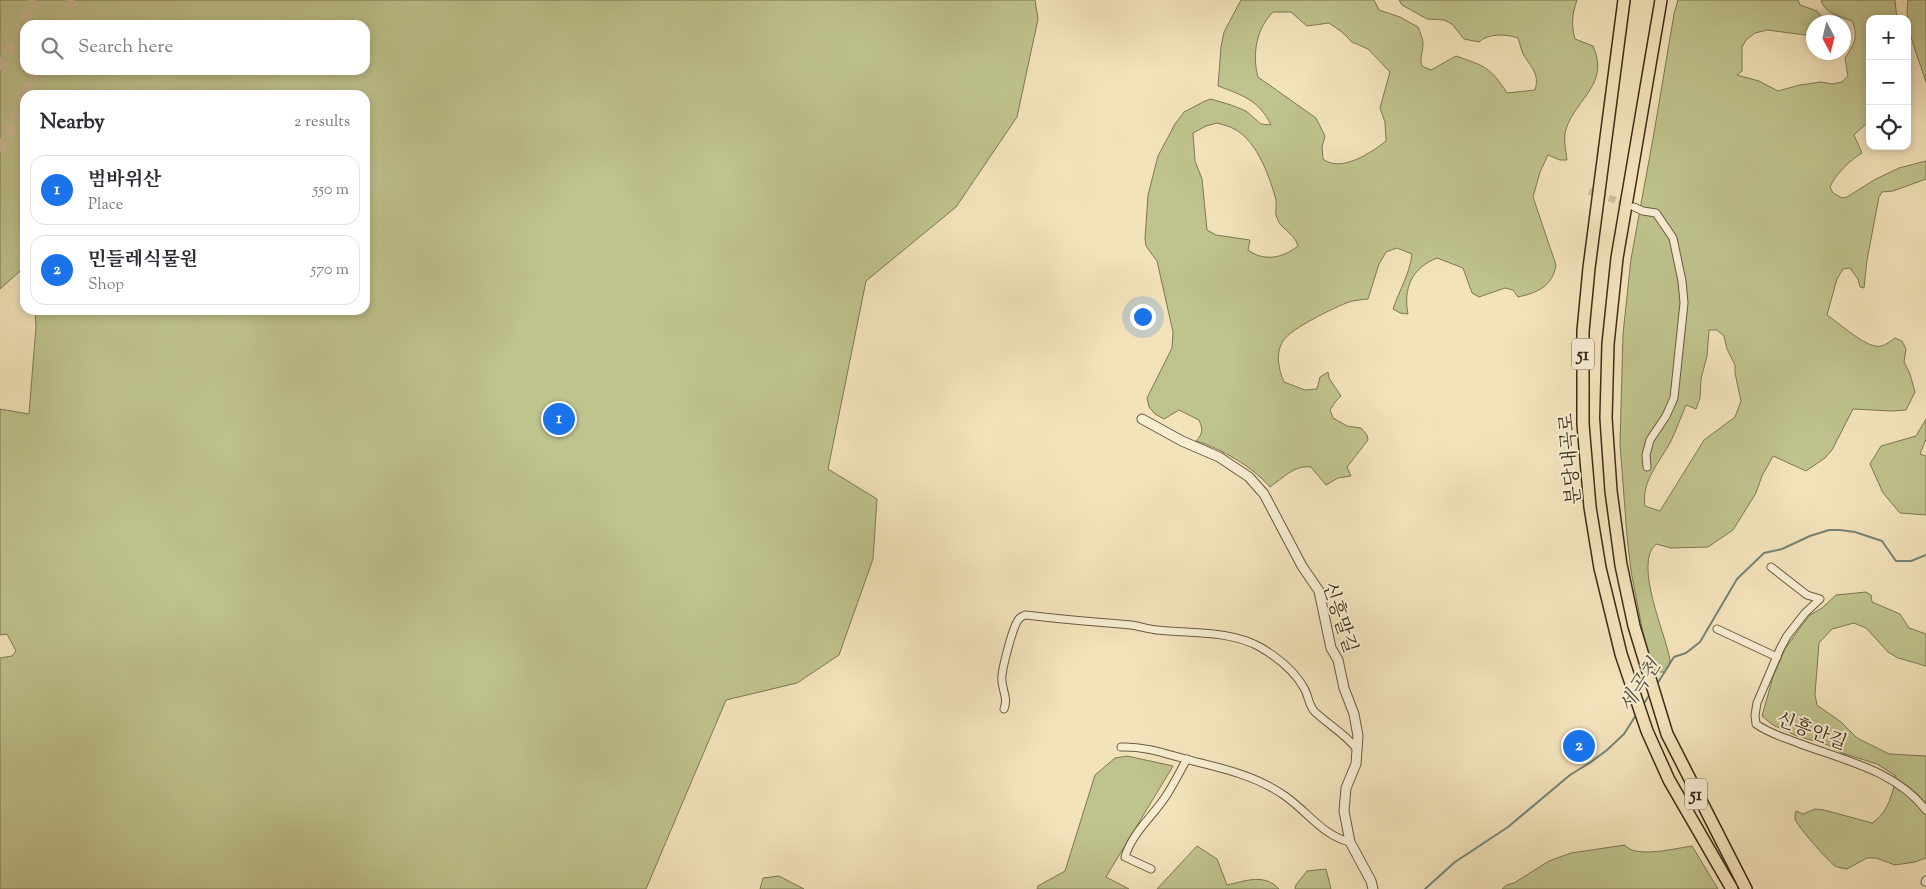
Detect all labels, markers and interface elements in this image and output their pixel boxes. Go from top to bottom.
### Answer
north arrow [1806,15,1851,60]
map controls [1866,15,1911,150]
button: + [1866,15,1911,60]
search box [20,20,370,75]
icon: search [38,34,66,62]
text: Search here [78,34,173,61]
button: − [1866,60,1911,105]
button: locate [1866,105,1911,150]
text: Nearby [40,108,105,138]
text: 2 results [294,111,350,134]
text: 범바위산 [88,167,161,194]
text: 1 [54,179,60,202]
text: 550 m [313,179,349,202]
text: Place [88,194,123,217]
text: 민들레식물원 [88,247,198,274]
text: 2 [53,259,61,282]
text: 570 m [311,259,349,282]
text: Shop [88,274,124,297]
your location [1130,304,1156,330]
road number: 51 [1572,338,1594,369]
pin: 1 [543,400,575,438]
street label: 분당내곡로 [1554,412,1589,506]
street label: 신흥말길 [1314,579,1363,657]
water label: 세곡천 [1613,653,1670,719]
street label: 신흥안길 [1772,707,1850,758]
pin: 2 [1563,727,1595,765]
road number: 51 [1685,779,1707,810]

